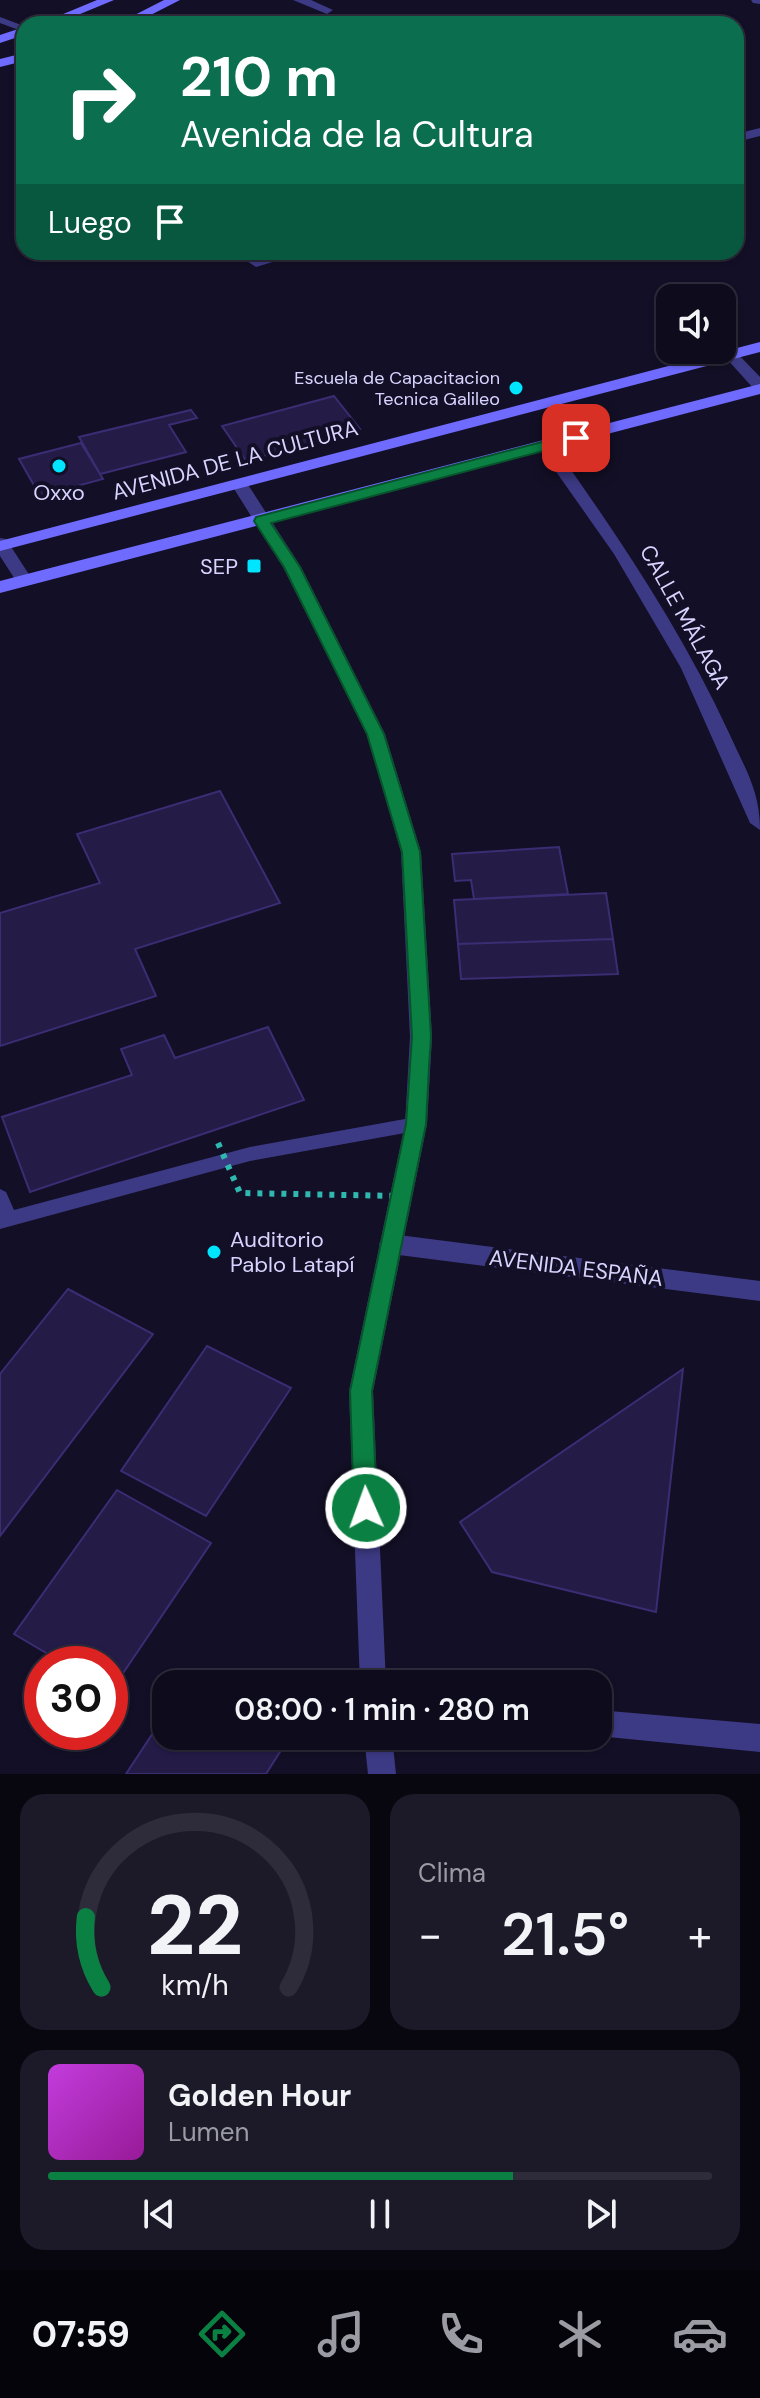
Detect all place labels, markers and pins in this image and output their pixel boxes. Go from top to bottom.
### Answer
place label: Escuela de Capacitacion Tecnica Galileo [294,366,500,411]
marker: Escuela de Capacitacion Tecnica Galileo [507,379,525,397]
pin [542,404,610,472]
marker: Oxxo [50,457,68,475]
place label: Oxxo [33,478,85,507]
place label: SEP [200,552,238,581]
marker: SEP [245,557,263,575]
place label: Auditorio Pablo Latapí [230,1225,354,1279]
marker: Auditorio Pablo Latapí [205,1243,223,1261]

